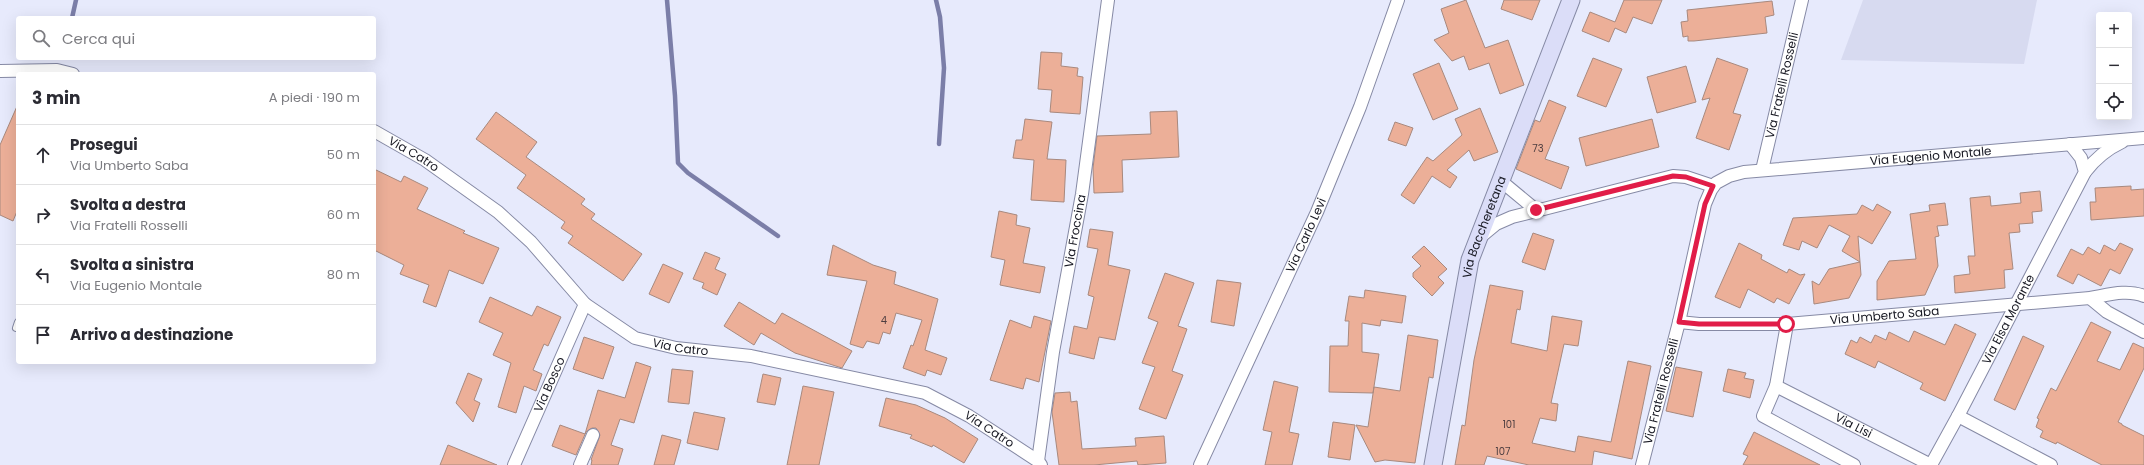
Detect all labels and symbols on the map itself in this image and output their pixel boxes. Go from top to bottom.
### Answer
street label: Via Fratelli Rosselli [1761,30,1802,140]
street label: Via Catro [386,132,443,176]
house number: 73 [1532,141,1544,156]
street label: Via Eugenio Montale [1869,142,1992,169]
street label: Via Baccheretana [1458,173,1510,279]
street label: Via Froccina [1060,193,1090,269]
street label: Via Carlo Levi [1281,195,1330,275]
route end [1527,201,1545,219]
street label: Via Elsa Morante [1977,271,2038,367]
street label: Via Umberto Saba [1829,302,1940,328]
house number: 4 [881,313,887,328]
route start [1777,315,1795,333]
street label: Via Catro [651,334,709,359]
street label: Via Fratelli Rosselli [1639,336,1682,446]
street label: Via Bosco [529,354,569,415]
street label: Via Catro [961,406,1018,452]
street label: Via Lisi [1832,408,1875,442]
house number: 101 [1503,417,1515,432]
house number: 107 [1496,444,1511,459]

